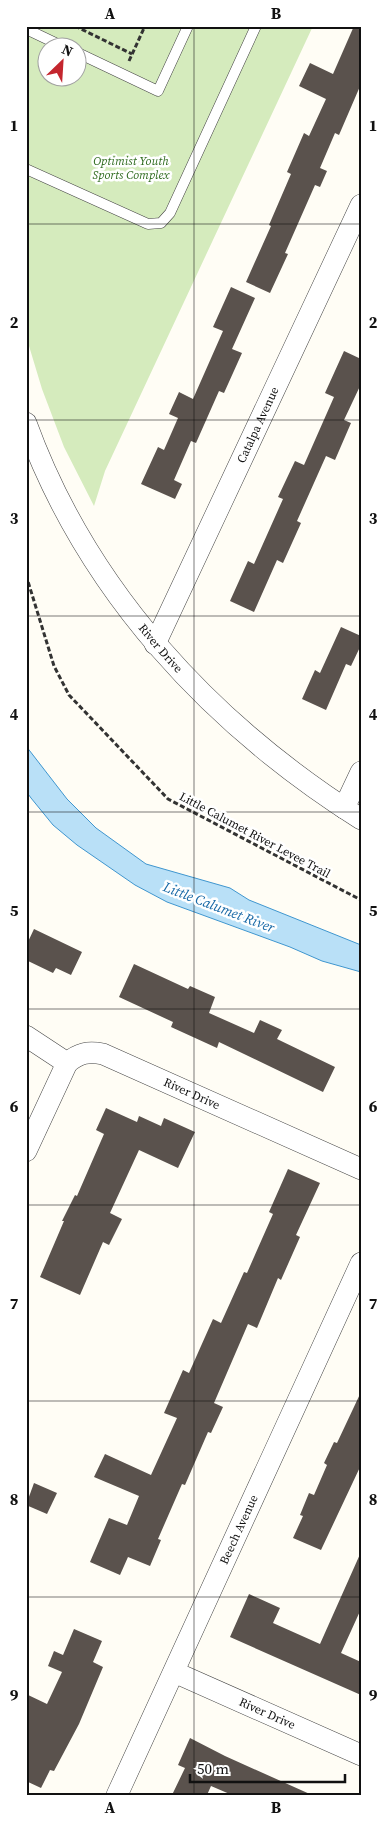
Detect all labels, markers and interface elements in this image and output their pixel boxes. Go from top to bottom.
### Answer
text: A [105,2,116,24]
text: B [271,2,282,24]
north arrow [38,38,88,88]
text: N [59,39,76,61]
text: 1 [10,114,18,136]
text: 1 [369,114,377,136]
park label: Optimist Youth Sports Complex [92,153,170,183]
text: 2 [10,311,19,333]
text: 2 [369,311,378,333]
street label: Catalpa Avenue [233,384,283,466]
text: 3 [10,507,19,529]
text: 3 [369,507,378,529]
street label: River Drive [135,621,186,676]
text: 4 [10,703,19,725]
text: 4 [369,703,378,725]
street label: Little Calumet River Levee Trail [177,788,334,882]
water label: Little Calumet River [159,876,278,938]
text: 5 [10,899,19,921]
text: 5 [369,899,378,921]
street label: River Drive [161,1074,222,1113]
text: 6 [10,1095,19,1117]
text: 6 [369,1095,378,1117]
text: 7 [10,1292,19,1314]
text: 7 [369,1292,378,1314]
text: 8 [10,1488,18,1510]
text: 8 [369,1488,377,1510]
street label: Beech Avenue [216,1492,262,1567]
text: 9 [10,1684,19,1706]
text: 9 [369,1684,378,1706]
street label: River Drive [237,1694,298,1733]
scale bar [190,1751,344,1783]
text: 50 m [197,1758,229,1779]
text: A [105,1796,116,1818]
text: B [271,1796,282,1818]

